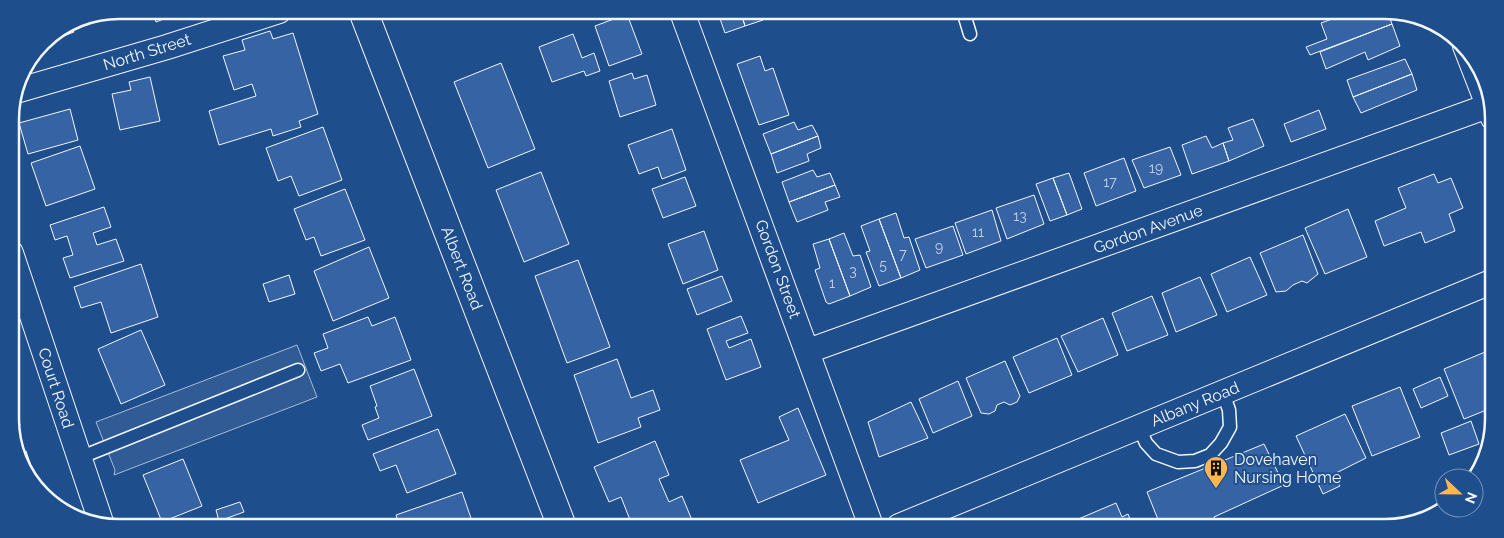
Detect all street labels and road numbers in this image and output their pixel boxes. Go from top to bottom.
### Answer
street label: North Street [101,30,194,74]
street label: Gordon Avenue [1091,200,1205,258]
street label: Gordon Street [751,217,805,322]
street label: Albert Road [437,224,487,312]
street label: Court Road [34,345,78,431]
street label: Albany Road [1148,378,1242,430]

